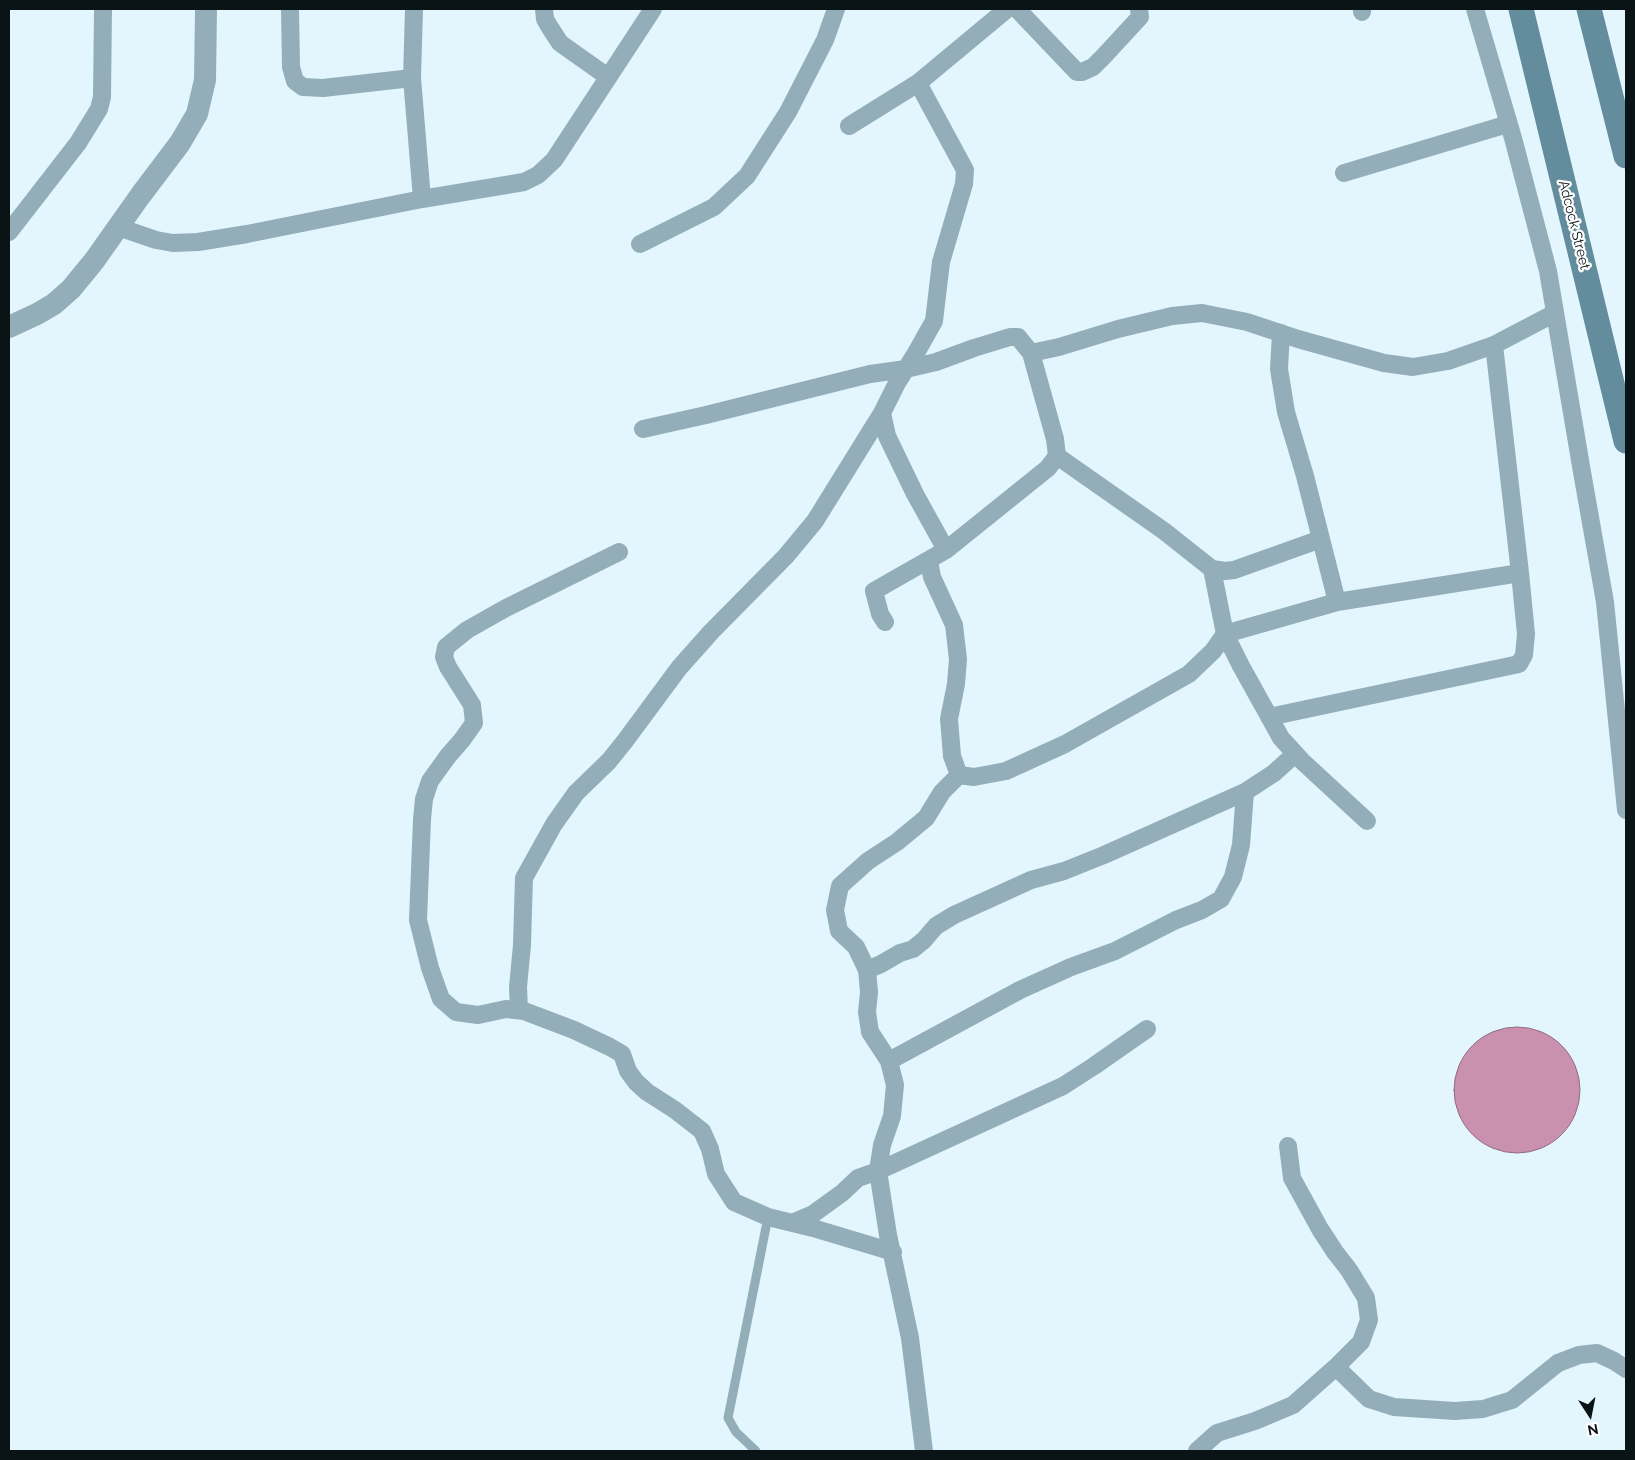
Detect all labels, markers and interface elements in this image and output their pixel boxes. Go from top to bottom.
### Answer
street label: Adcock Street [1555,179,1593,271]
north arrow [1565,1390,1615,1440]
text: N [1586,1421,1600,1439]

